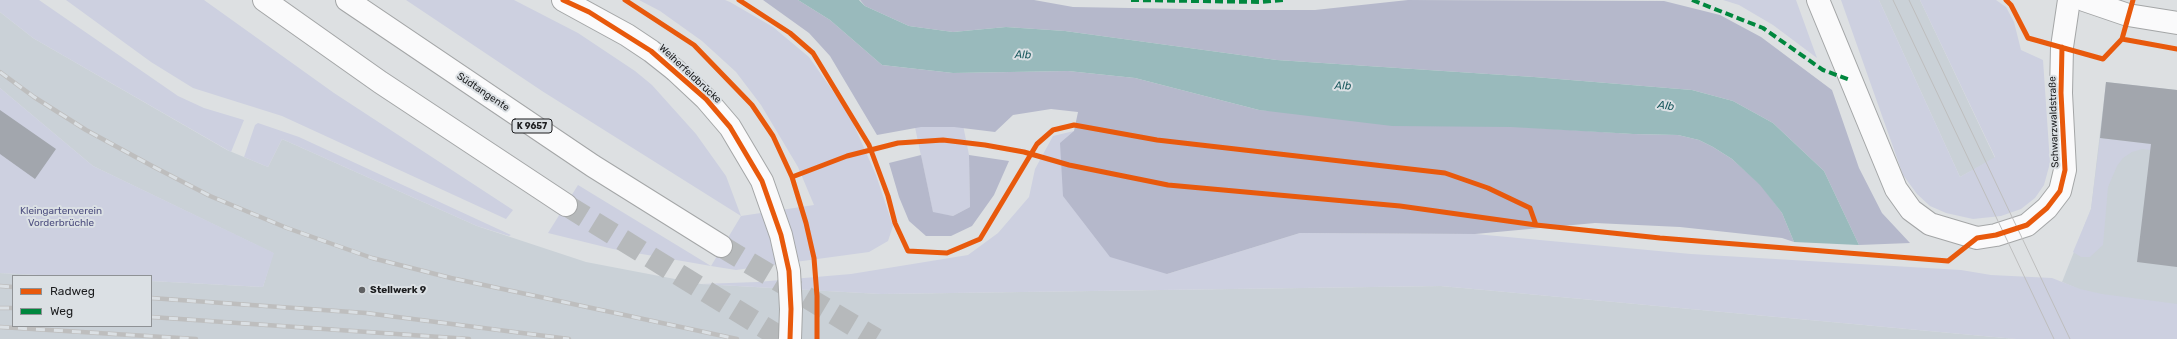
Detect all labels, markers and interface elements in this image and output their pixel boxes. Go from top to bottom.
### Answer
street label: Weiherfeldbrücke [656,42,724,106]
water label: Alb [1015,48,1031,62]
street label: Südtangente [454,70,512,114]
street label: Schwarzwaldstraße [2046,76,2062,168]
water label: Alb [1334,79,1352,93]
water label: Alb [1657,98,1675,114]
road number: K 9657 [512,119,552,133]
park label: Kleingartenverein Vorderbrüchle [20,205,102,228]
legend [12,275,152,327]
text: Radweg [50,284,95,298]
place label: Stellwerk 9 [370,284,426,296]
marker: Stellwerk 9 [357,285,367,295]
text: Weg [50,304,73,318]

